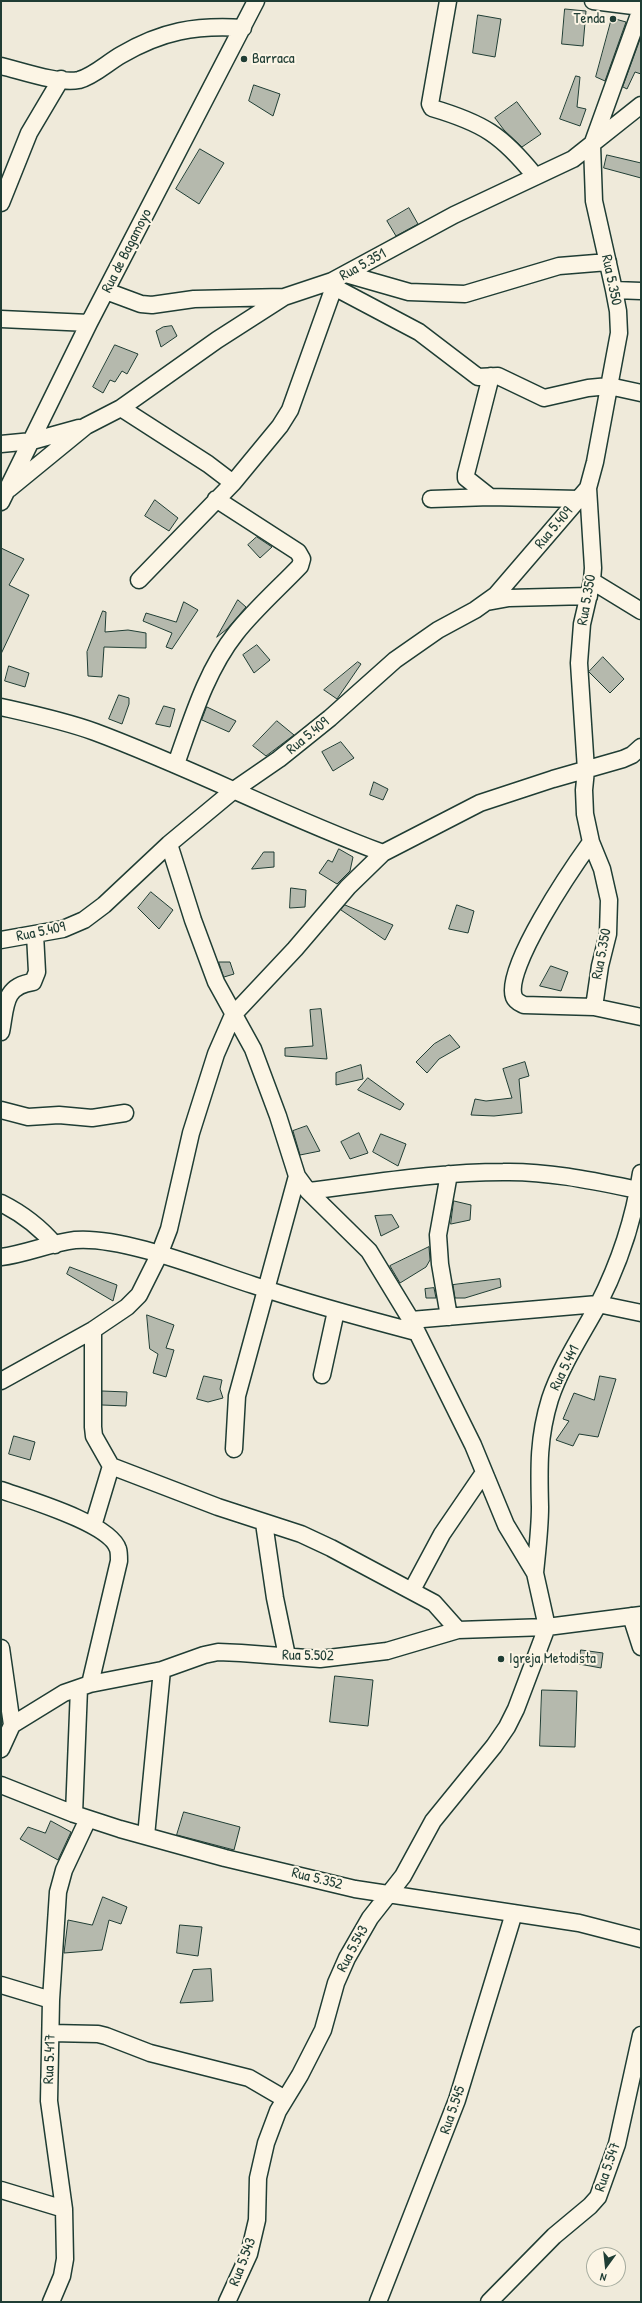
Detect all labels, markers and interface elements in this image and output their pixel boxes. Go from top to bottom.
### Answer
place label: Tenda [574,10,605,28]
marker: Tenda [608,14,618,24]
place label: Barraca [252,50,295,68]
marker: Barraca [239,54,249,64]
street label: Rua de Bagamoyo [98,206,156,296]
street label: Rua 5.351 [337,245,389,285]
street label: Rua 5.350 [597,253,625,307]
street label: Rua 5.409 [531,503,577,553]
street label: Rua 5.350 [574,573,600,627]
street label: Rua 5.409 [283,713,333,759]
street label: Rua 5.409 [15,918,67,946]
street label: Rua 5.350 [588,927,616,981]
street label: Rua 5.441 [546,1342,584,1394]
street label: Rua 5.502 [282,1647,334,1665]
place label: Igreja Metodista [509,1650,596,1668]
marker: Igreja Metodista [496,1654,506,1664]
street label: Rua 5.352 [290,1864,344,1894]
street label: Rua 5.543 [333,1923,373,1975]
street label: Rua 5.417 [40,2034,60,2084]
street label: Rua 5.545 [436,2083,470,2137]
street label: Rua 5.547 [591,2140,625,2194]
street label: Rua 5.543 [226,2235,260,2289]
north arrow [586,2247,626,2287]
text: N [599,2270,608,2285]

